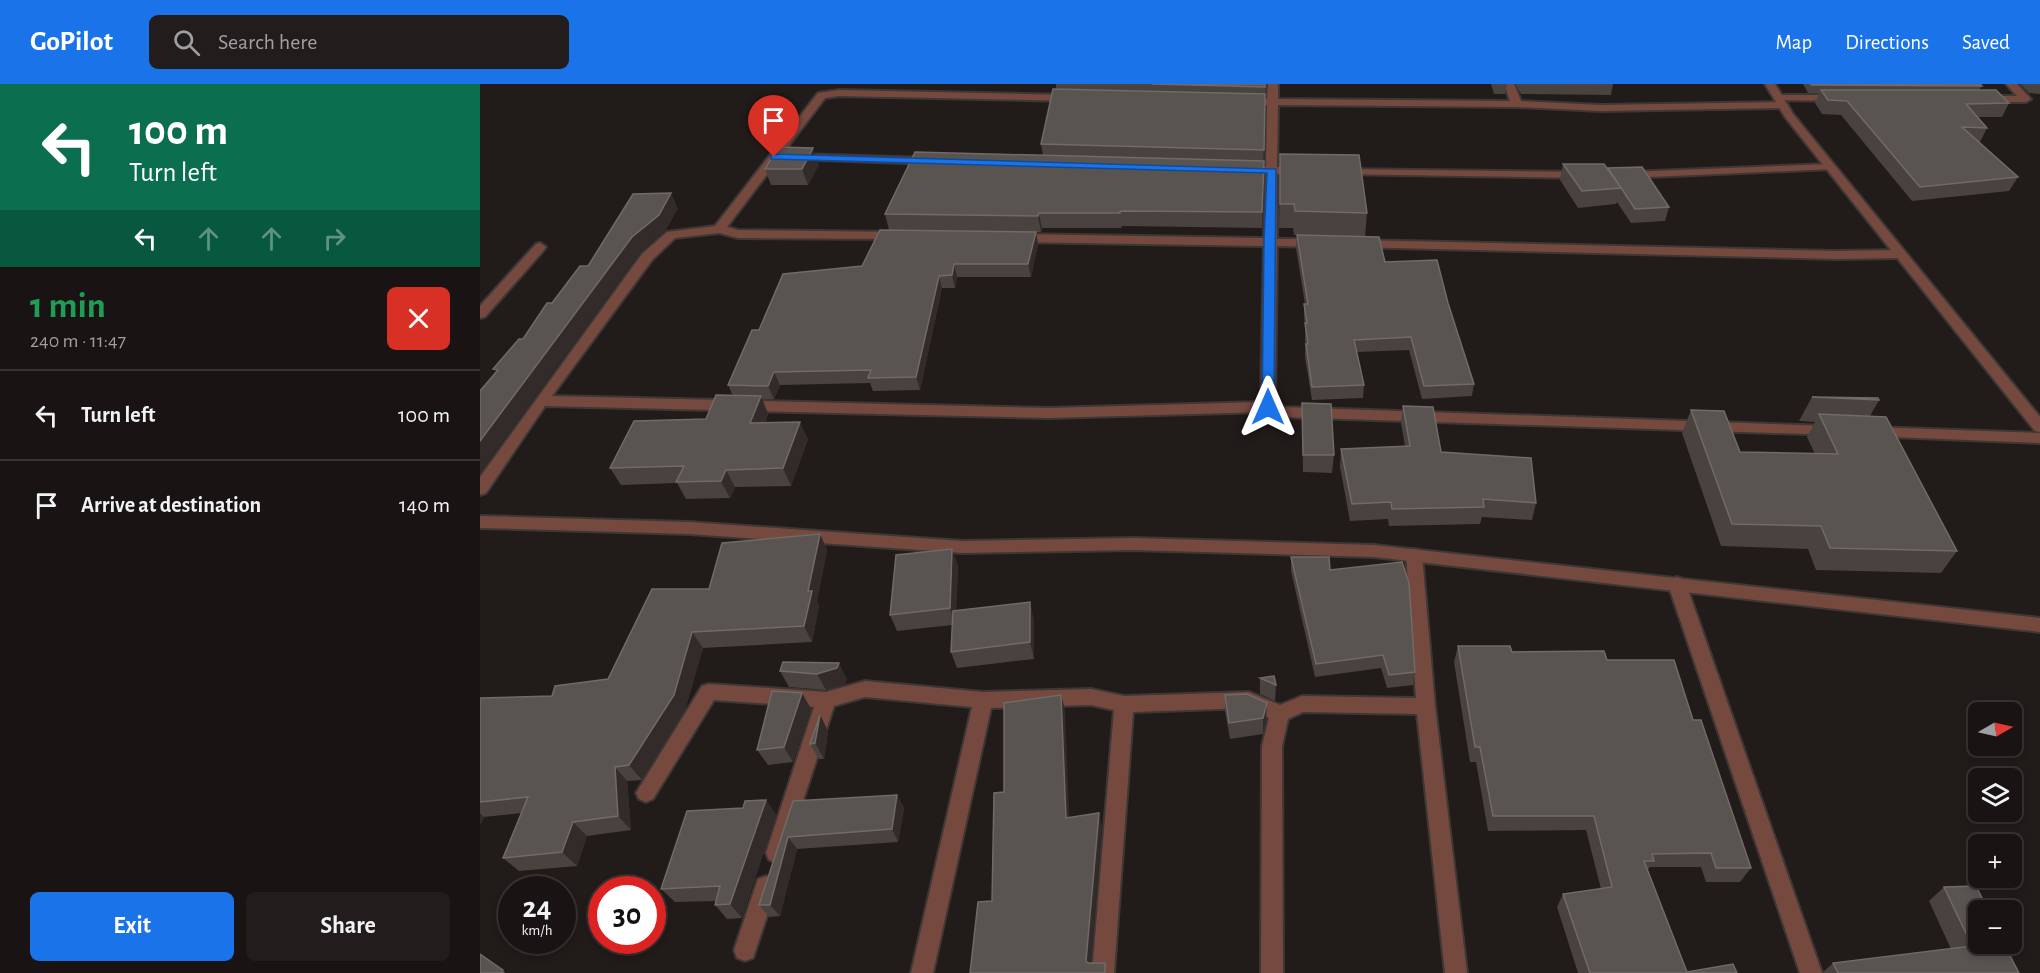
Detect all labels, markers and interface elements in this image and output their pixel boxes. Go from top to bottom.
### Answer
search box [149,15,569,69]
icon: search [170,26,203,59]
text: GoPilot [30,28,113,56]
text: Search here [218,31,318,53]
text: Map [1776,32,1812,53]
text: Directions [1845,32,1929,53]
text: Saved [1962,32,2010,53]
pin [748,95,799,157]
icon: arrive [757,104,790,137]
icon: left [30,108,108,186]
text: 100 m [129,110,228,152]
text: Turn left [129,159,217,186]
icon: left [129,222,162,255]
icon: ahead [192,222,225,255]
icon: ahead [255,222,288,255]
icon: right [318,222,351,255]
button: close [387,287,450,350]
text: 1 min [30,288,106,324]
text: 240 m · 11:47 [30,331,126,351]
position arrow [1236,375,1300,439]
icon: left [30,399,63,432]
text: Turn left [81,404,155,426]
text: 100 m [398,404,450,426]
icon: arrive [30,489,63,522]
text: Arrive at destination [81,494,261,516]
text: 140 m [399,494,450,516]
north arrow [1968,702,2022,756]
map controls [1968,702,2022,954]
button: layers [1968,768,2022,822]
button: + [1968,834,2022,888]
speed limit sign: 30 [588,876,666,954]
button: Exit [30,892,234,961]
button: Share [246,892,450,961]
text: 24 [522,893,552,923]
button: − [1968,900,2022,954]
text: km/h [522,923,552,938]

